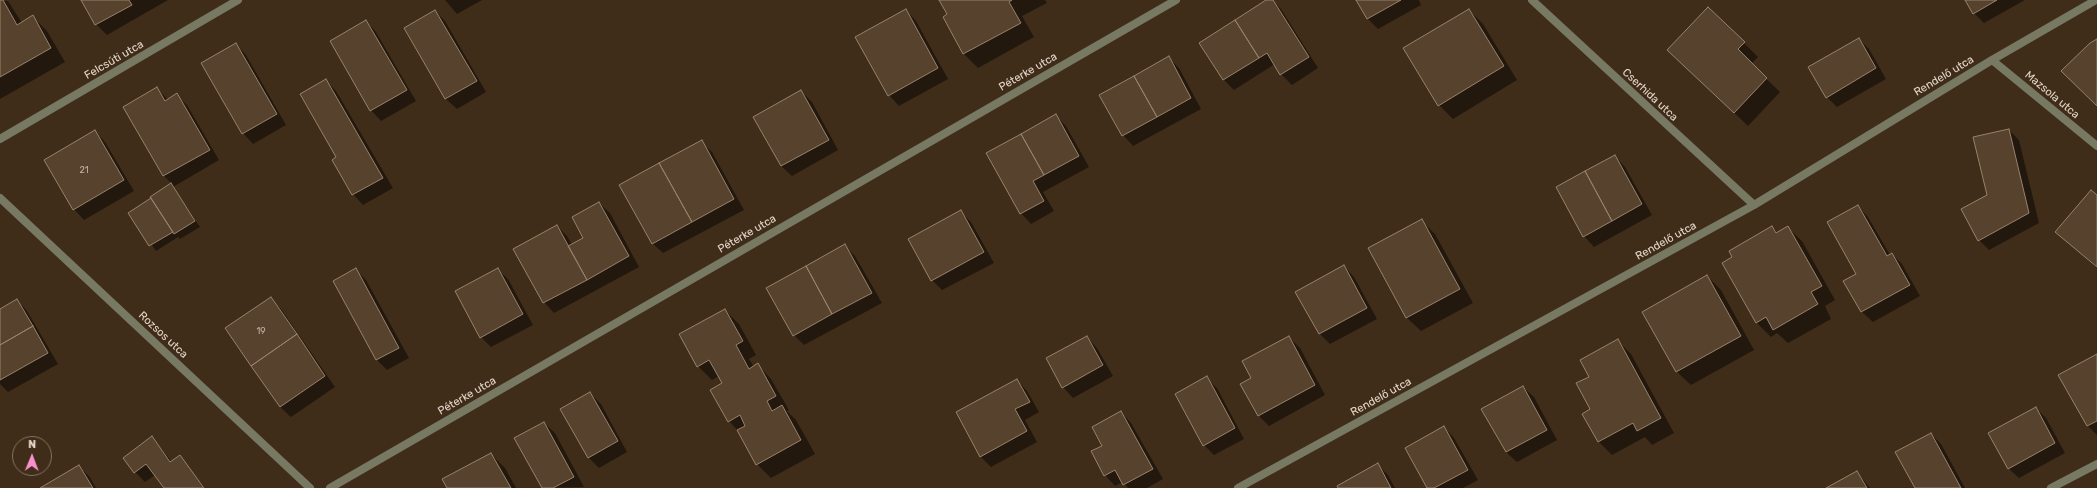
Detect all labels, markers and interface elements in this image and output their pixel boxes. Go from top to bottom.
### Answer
street label: Felcsúti utca [82,38,146,82]
street label: Péterke utca [997,50,1059,94]
street label: Rendelő utca [1912,53,1976,99]
street label: Cserhida utca [1620,66,1680,124]
street label: Mazsola utca [2022,68,2082,122]
house number: 21 [79,165,89,175]
street label: Péterke utca [716,212,778,256]
street label: Rendelő utca [1633,219,1699,263]
street label: Rozsos utca [136,309,190,361]
house number: 19 [256,326,266,336]
street label: Péterke utca [436,374,498,418]
street label: Rendelő utca [1348,375,1414,419]
north arrow [12,436,52,476]
text: N [28,438,36,451]

